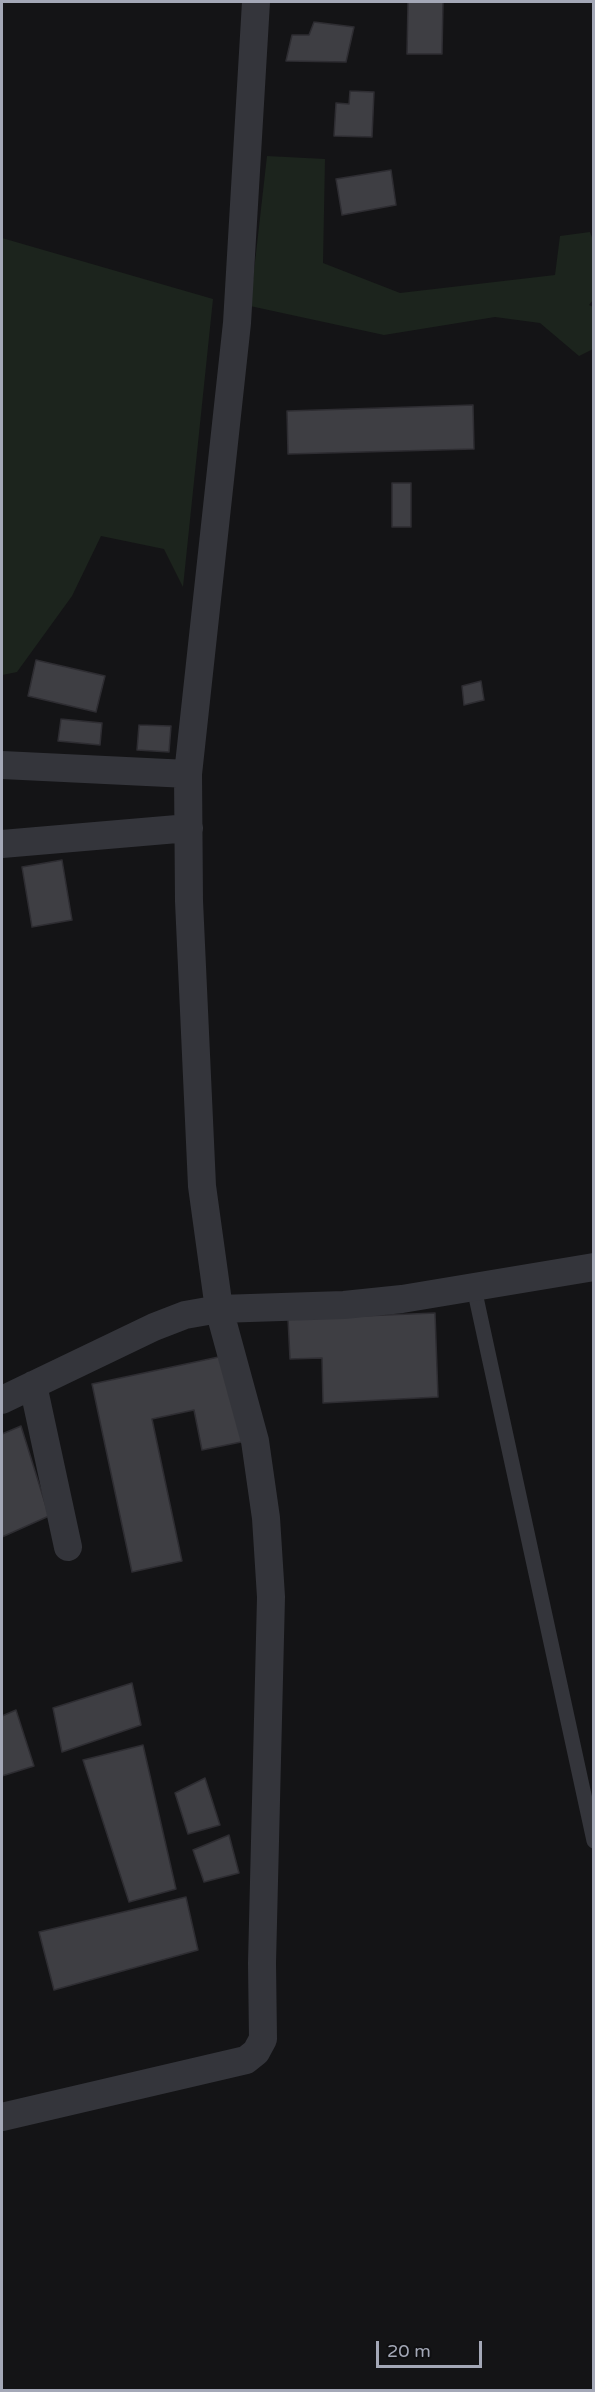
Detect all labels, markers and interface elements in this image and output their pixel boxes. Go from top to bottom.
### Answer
scale bar [379,2329,486,2367]
text: 20 m [387,2340,431,2362]

